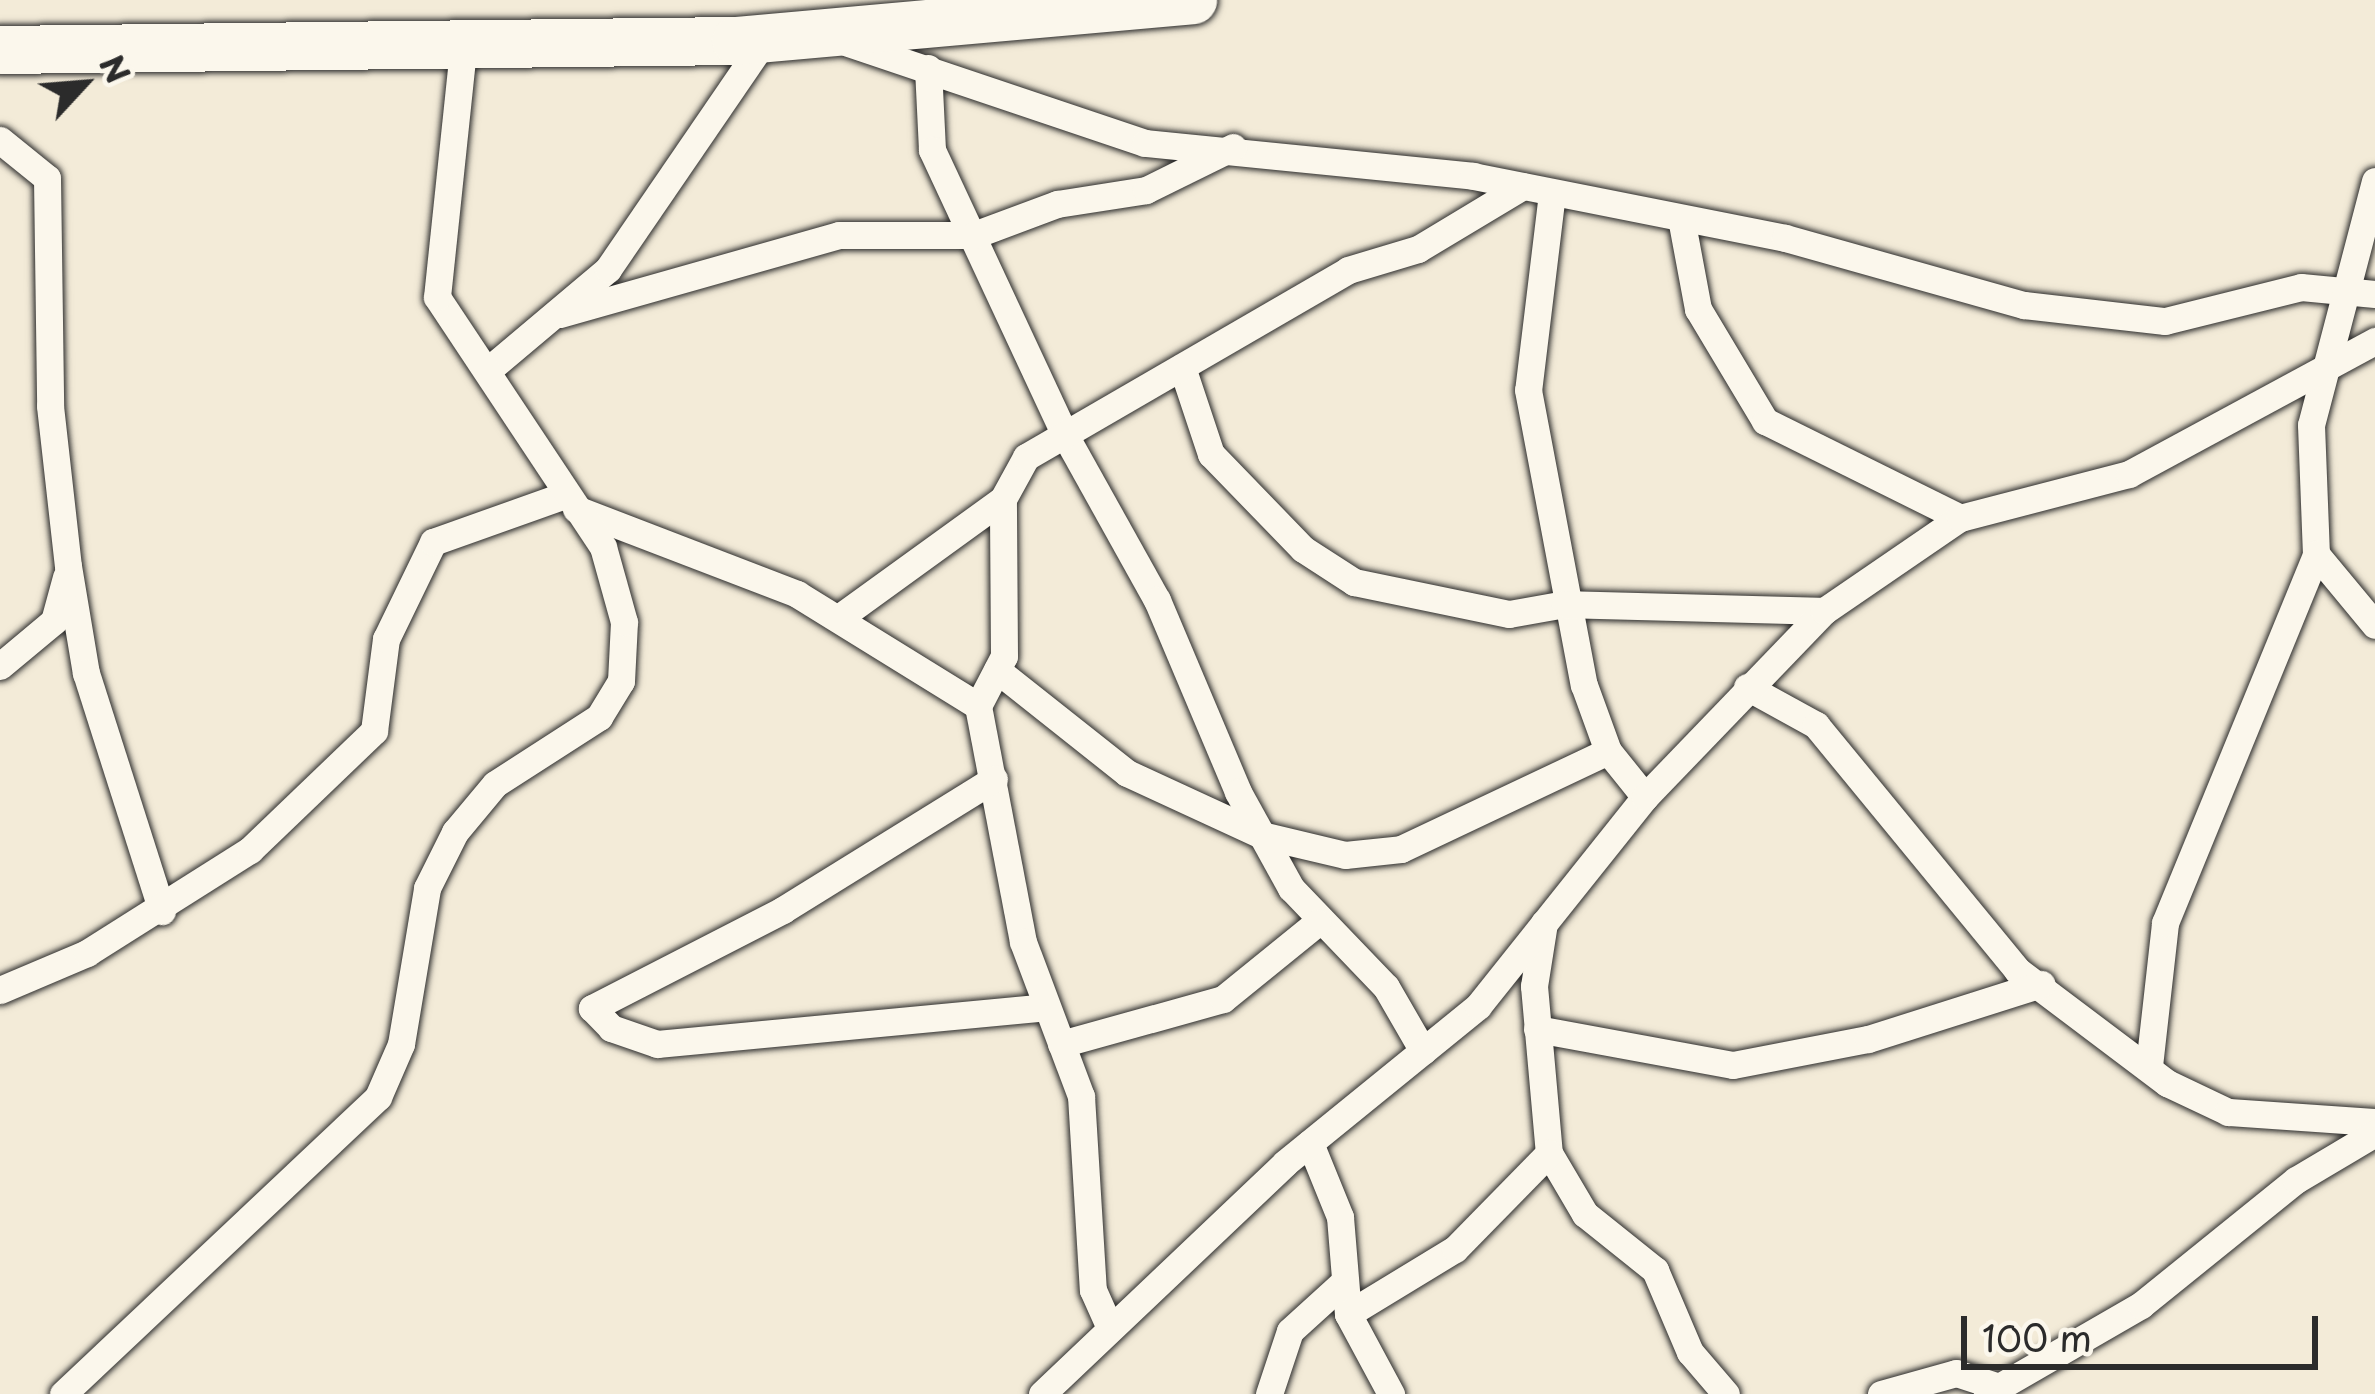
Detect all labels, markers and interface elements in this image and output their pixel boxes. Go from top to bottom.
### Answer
north arrow [24,24,144,144]
text: N [88,46,145,91]
scale bar [1967,1292,2324,1366]
text: 100 m [1982,1310,2092,1364]

